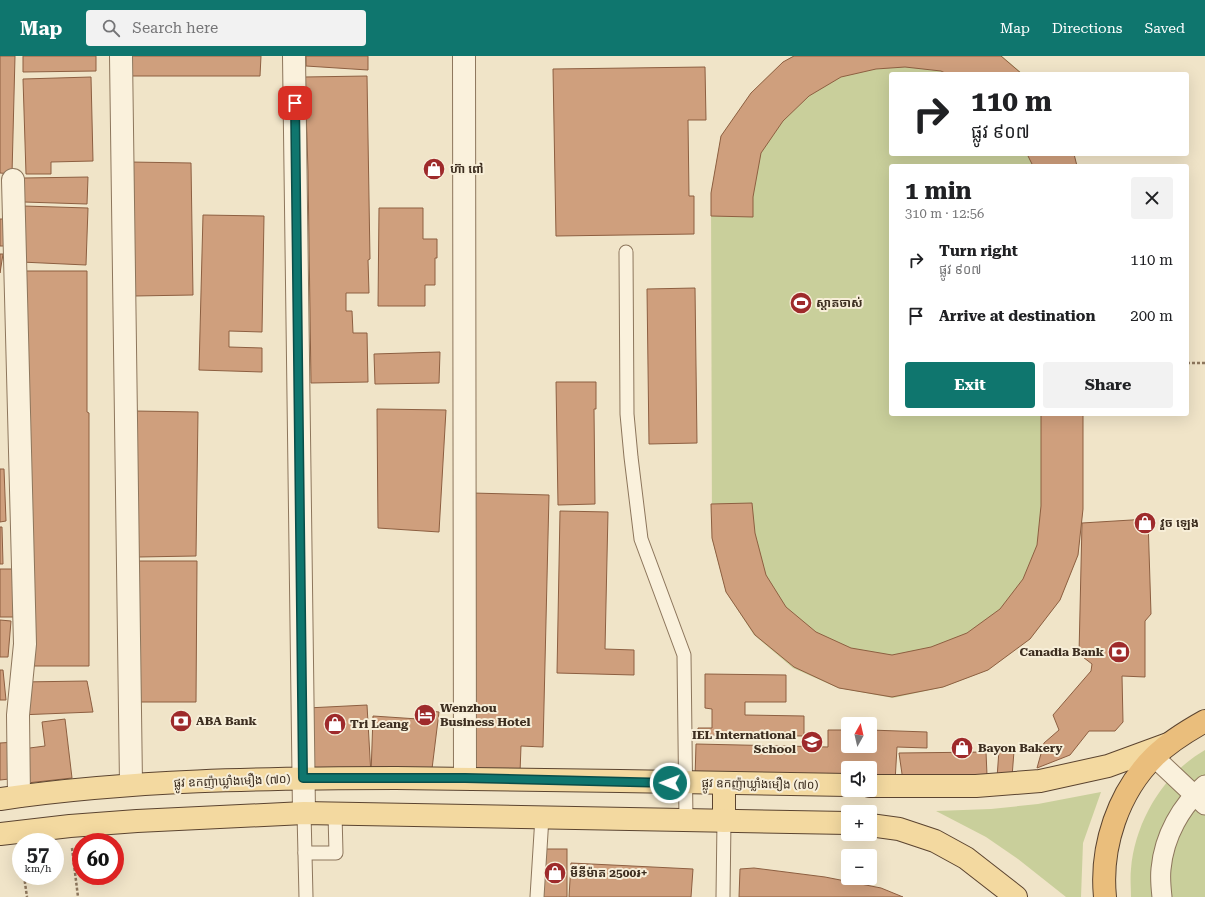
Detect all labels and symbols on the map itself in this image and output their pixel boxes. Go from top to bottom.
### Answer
pin [278,86,312,120]
shop icon: ហ៊ា ពៅ [421,156,447,182]
place label: ហ៊ា ពៅ [450,162,484,176]
sports icon: ស្ដាតចាស់ [788,290,814,316]
place label: ស្ដាតចាស់ [816,296,863,310]
shop icon: វួច ឡេង [1132,510,1158,536]
place label: វួច ឡេង [1160,516,1199,530]
bank icon: Canadia Bank [1106,639,1132,665]
place label: Canadia Bank [1019,645,1105,659]
place label: Wenzhou Business Hotel [440,701,530,729]
hotel icon: Wenzhou Business Hotel [412,702,438,728]
bank icon: ABA Bank [168,708,194,734]
shop icon: Tri Leang [322,711,348,737]
place label: ABA Bank [196,714,258,728]
place label: Tri Leang [350,717,409,731]
north arrow [841,717,877,753]
place label: IEL International School [692,728,796,756]
school or university icon: IEL International School [799,729,825,755]
shop icon: Bayon Bakery [949,735,975,761]
place label: Bayon Bakery [978,741,1063,755]
position arrow [649,762,691,804]
street label: ផ្លូវ ឧកញ៉ាឃ្លាំងមឿង (៧០) [173,771,291,794]
street label: ផ្លូវ ឧកញ៉ាឃ្លាំងមឿង (៧០) [701,775,819,796]
speed limit sign: 60 [72,833,124,885]
shop icon: មីនីម៉ាត 2500៛+ [542,860,568,886]
place label: មីនីម៉ាត 2500៛+ [570,865,647,880]

